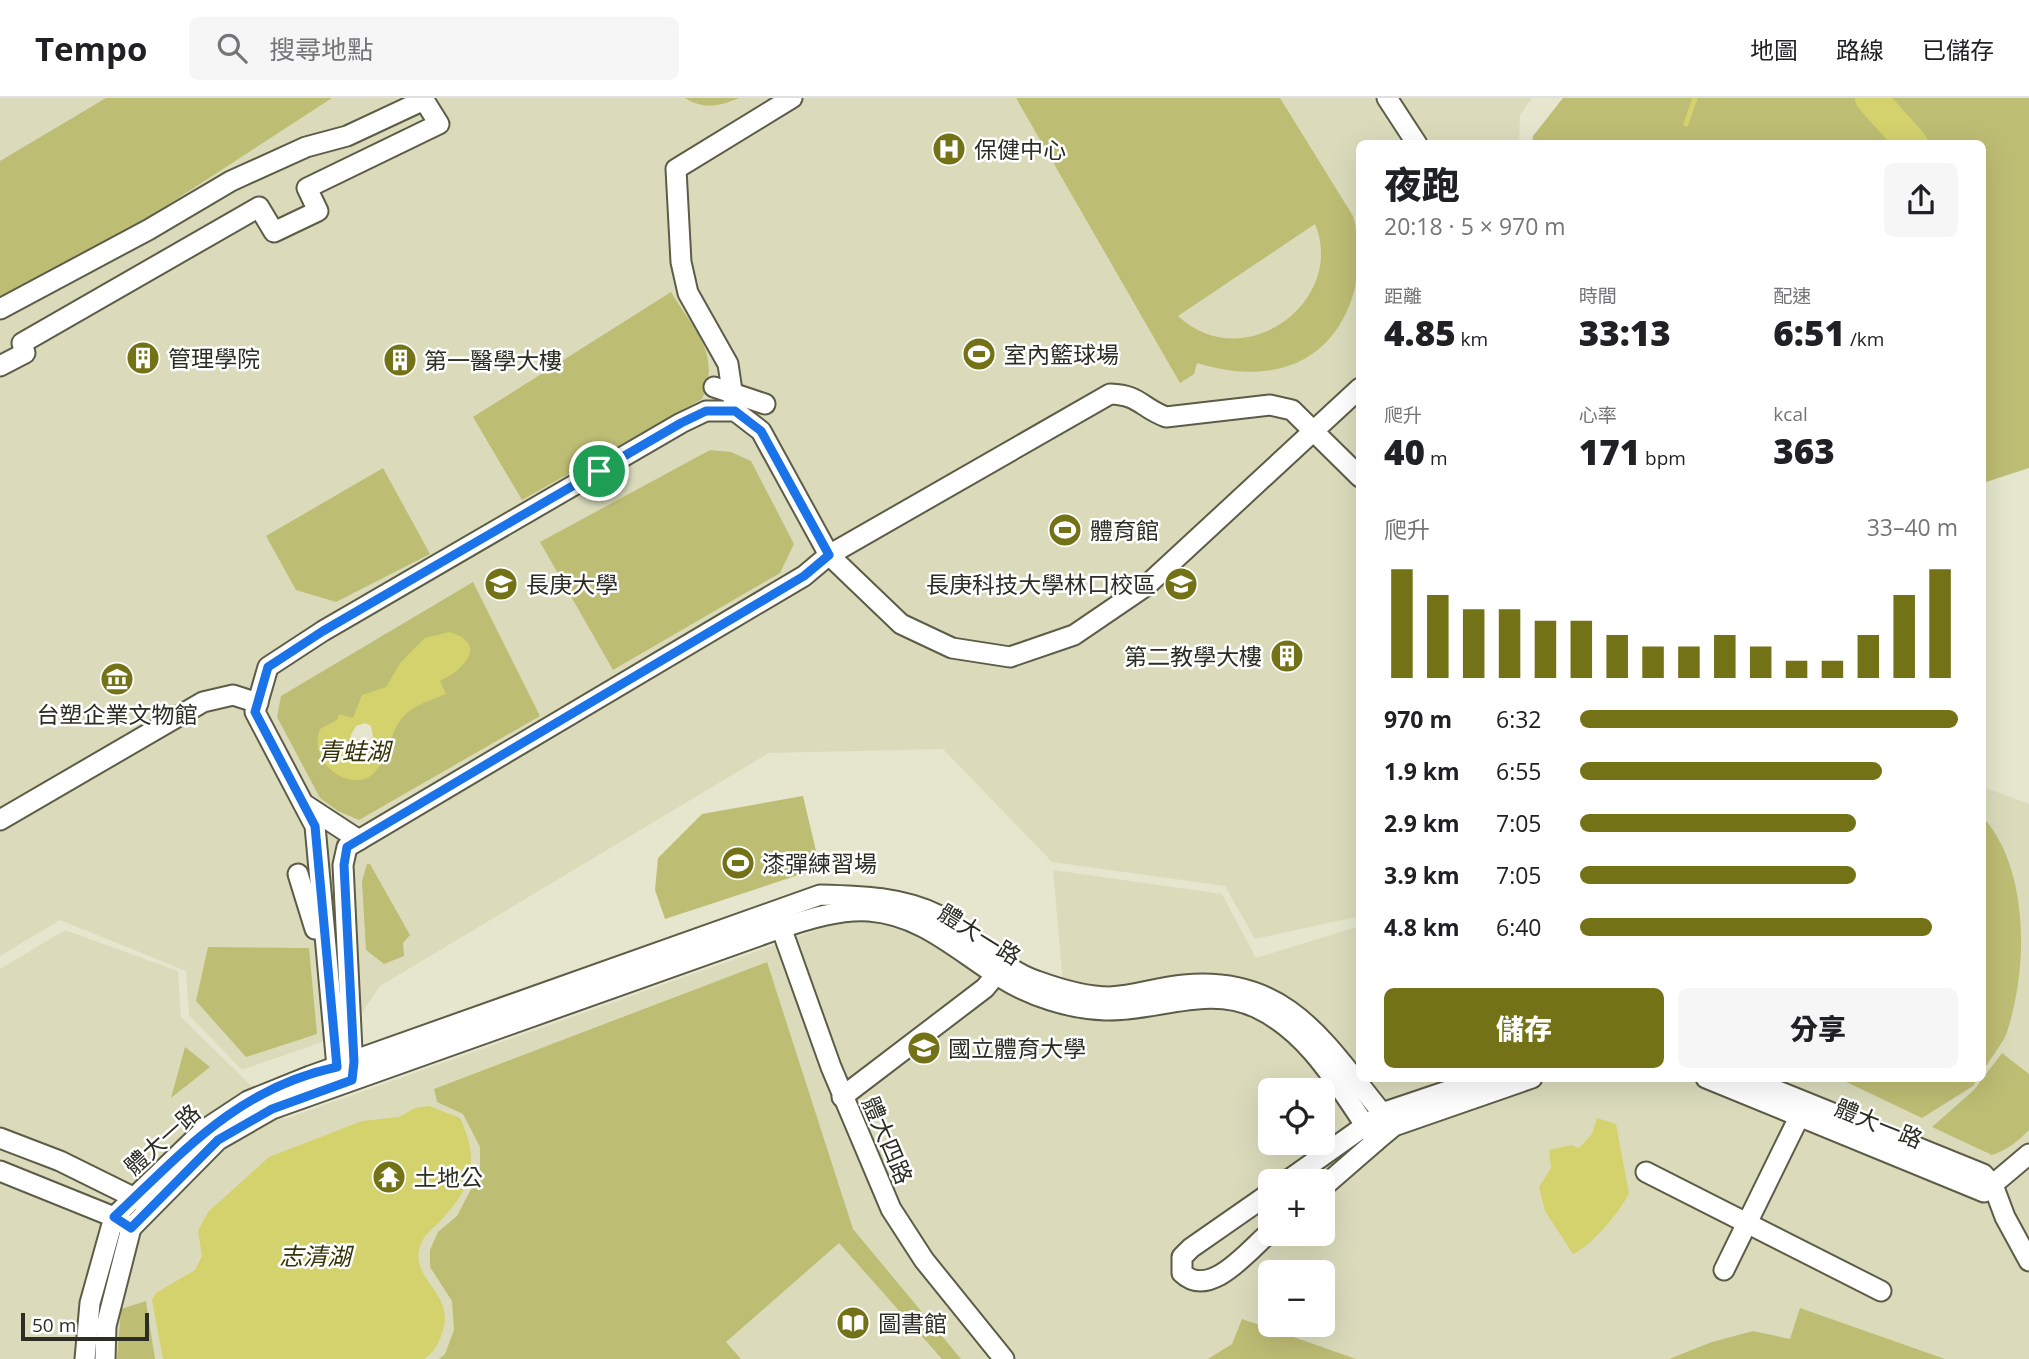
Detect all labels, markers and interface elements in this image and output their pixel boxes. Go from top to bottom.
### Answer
search box [189,17,679,80]
text: Tempo [35,26,147,71]
icon: search [213,29,251,67]
text: 搜尋地點 [269,31,373,67]
text: 地圖 [1750,33,1798,66]
text: 路線 [1836,33,1884,66]
text: 已儲存 [1922,33,1994,66]
hospital icon: 保健中心 [930,130,968,168]
place label: 保健中心 [974,133,1066,165]
text: 夜跑 [1384,158,1460,210]
button: share [1884,163,1958,237]
text: 20:18 · 5 × 970 m [1384,210,1566,242]
text: 距離 [1384,283,1422,309]
text: 時間 [1579,283,1617,309]
text: 配速 [1773,283,1811,309]
text: 4.85 [1384,309,1456,356]
text: 33:13 [1579,309,1671,356]
text: 6:51 [1773,309,1845,356]
text: km [1456,326,1488,352]
text: /km [1845,326,1884,352]
sports icon: 室內籃球場 [960,335,998,373]
place label: 室內籃球場 [1004,338,1119,370]
building icon: 管理學院 [124,339,162,377]
building icon: 第一醫學大樓 [381,341,419,379]
place label: 管理學院 [168,342,260,374]
place label: 第一醫學大樓 [424,344,562,376]
text: kcal [1773,401,1808,427]
text: 爬升 [1384,402,1422,428]
text: 心率 [1579,402,1617,428]
text: 363 [1773,427,1835,474]
text: 40 [1384,428,1425,475]
text: 171 [1579,428,1640,475]
pin [569,441,629,501]
text: m [1425,445,1448,471]
text: bpm [1640,445,1686,471]
icon: arrive [580,452,618,490]
sports icon: 體育館 [1046,511,1084,549]
text: 33–40 m [1867,511,1958,543]
text: 爬升 [1384,513,1430,545]
place label: 體育館 [1090,514,1159,546]
school or university icon: 長庚大學 [482,565,520,603]
school or university icon: 長庚科技大學林口校區 [1162,565,1200,603]
place label: 長庚大學 [526,568,618,600]
place label: 長庚科技大學林口校區 [926,568,1156,600]
building icon: 第二教學大樓 [1268,637,1306,675]
place label: 第二教學大樓 [1124,640,1262,672]
museum icon: 台塑企業文物館 [98,660,136,698]
place label: 台塑企業文物館 [37,698,198,730]
text: 970 m [1384,703,1452,735]
text: 6:32 [1496,703,1542,735]
water label: 青蛙湖 [318,734,394,767]
text: 1.9 km [1384,755,1460,787]
text: 6:55 [1496,755,1542,787]
text: 2.9 km [1384,807,1460,839]
text: 7:05 [1496,807,1542,839]
sports icon: 漆彈練習場 [719,844,757,882]
place label: 漆彈練習場 [762,847,877,879]
text: 3.9 km [1384,859,1460,891]
text: 7:05 [1496,859,1542,891]
street label: 體大一路 [933,896,1027,972]
text: 4.8 km [1384,911,1460,943]
text: 6:40 [1496,911,1542,943]
button: 儲存 [1384,988,1664,1068]
button: 分享 [1678,988,1958,1068]
school or university icon: 國立體育大學 [905,1029,943,1067]
place label: 國立體育大學 [948,1032,1086,1064]
map controls [1258,1078,1335,1337]
button: locate [1258,1078,1335,1155]
street label: 體大四路 [855,1091,921,1189]
street label: 體大一路 [1830,1091,1928,1155]
street label: 體大一路 [117,1096,207,1182]
temple icon: 土地公 [370,1158,408,1196]
place label: 土地公 [414,1161,483,1193]
button: + [1258,1169,1335,1246]
water label: 志清湖 [279,1239,355,1272]
button: − [1258,1260,1335,1337]
library icon: 圖書館 [834,1304,872,1342]
place label: 圖書館 [878,1307,947,1339]
scale bar [21,1310,149,1342]
text: 50 m [32,1312,76,1338]

